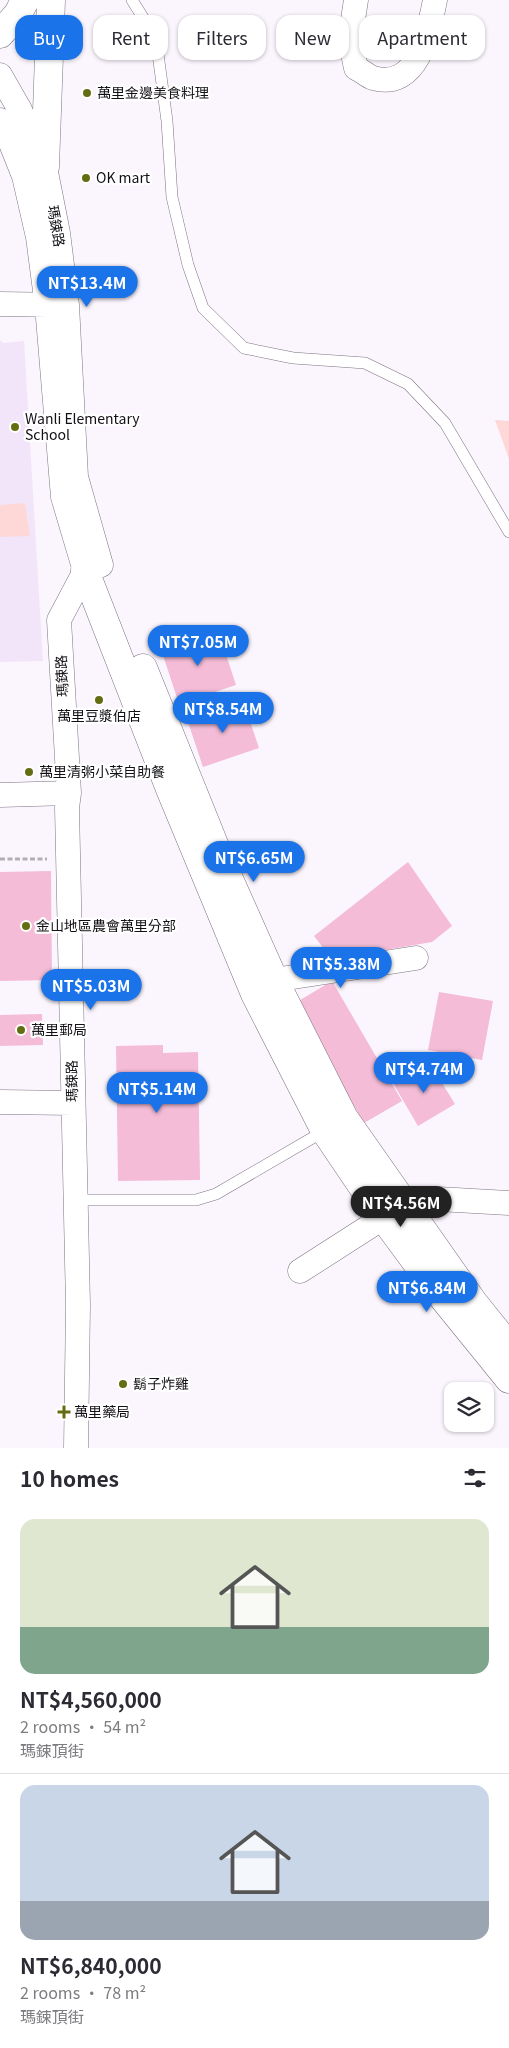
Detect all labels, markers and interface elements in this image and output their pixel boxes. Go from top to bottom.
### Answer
chip: Buy [15,15,83,60]
chip: Rent [93,15,168,60]
chip: Filters [178,15,266,60]
chip: New [276,15,349,60]
chip: Apartment [359,15,485,60]
place label: 萬里金邊美食料理 [97,82,209,102]
marker: 萬里金邊美食料理 [81,87,93,99]
place label: OK mart [96,167,151,187]
marker: OK mart [80,172,92,184]
street label: 瑪鋉路 [43,203,70,248]
pin: NT$13.4M [35,266,139,308]
text: NT$13.4M [48,270,126,294]
place label: Wanli Elementary School [25,408,140,444]
marker: Wanli Elementary School [9,421,21,433]
pin: NT$7.05M [146,624,250,667]
text: NT$7.05M [159,629,237,653]
street label: 瑪鋉路 [50,655,72,698]
pin: NT$8.54M [171,692,275,734]
marker: 萬里豆漿伯店 [93,694,105,706]
text: NT$8.54M [184,696,262,720]
place label: 萬里豆漿伯店 [57,705,141,725]
place label: 萬里清粥小菜自助餐 [39,761,165,781]
marker: 萬里清粥小菜自助餐 [23,766,35,778]
pin: NT$6.65M [202,840,306,883]
text: NT$6.65M [215,845,293,869]
place label: 金山地區農會萬里分部 [36,915,176,935]
marker: 金山地區農會萬里分部 [20,920,32,932]
pin: NT$5.38M [289,946,393,989]
text: NT$5.38M [302,951,380,975]
pin: NT$5.03M [39,968,143,1011]
text: NT$5.03M [52,973,130,997]
place label: 萬里郵局 [31,1019,87,1039]
marker: 萬里郵局 [15,1024,27,1036]
pin: NT$4.74M [372,1052,476,1094]
text: NT$4.74M [385,1056,463,1080]
street label: 瑪鋉路 [61,1060,81,1102]
pin: NT$5.14M [105,1072,209,1114]
text: NT$5.14M [118,1076,196,1100]
pin: NT$4.56M [349,1186,453,1228]
text: NT$4.56M [362,1190,440,1214]
pin: NT$6.84M [375,1270,479,1313]
text: NT$6.84M [388,1275,466,1299]
place label: 鬍子炸雞 [133,1373,189,1393]
marker: 鬍子炸雞 [117,1378,129,1390]
map controls [444,1382,494,1432]
button: layers [444,1382,494,1432]
place label: 萬里藥局 [74,1401,130,1421]
marker: 萬里藥局 [58,1406,70,1418]
text: 10 homes [20,1463,119,1493]
icon: filters [461,1464,489,1492]
icon: home [210,1552,300,1642]
text: NT$4,560,000 [20,1684,162,1714]
text: 2 rooms · 54 m² [20,1714,146,1738]
text: 瑪鋉頂街 [20,1738,84,1762]
icon: home [210,1817,300,1907]
text: NT$6,840,000 [20,1950,162,1980]
text: 2 rooms · 78 m² [20,1980,146,2004]
text: 瑪鋉頂街 [20,2004,84,2028]

